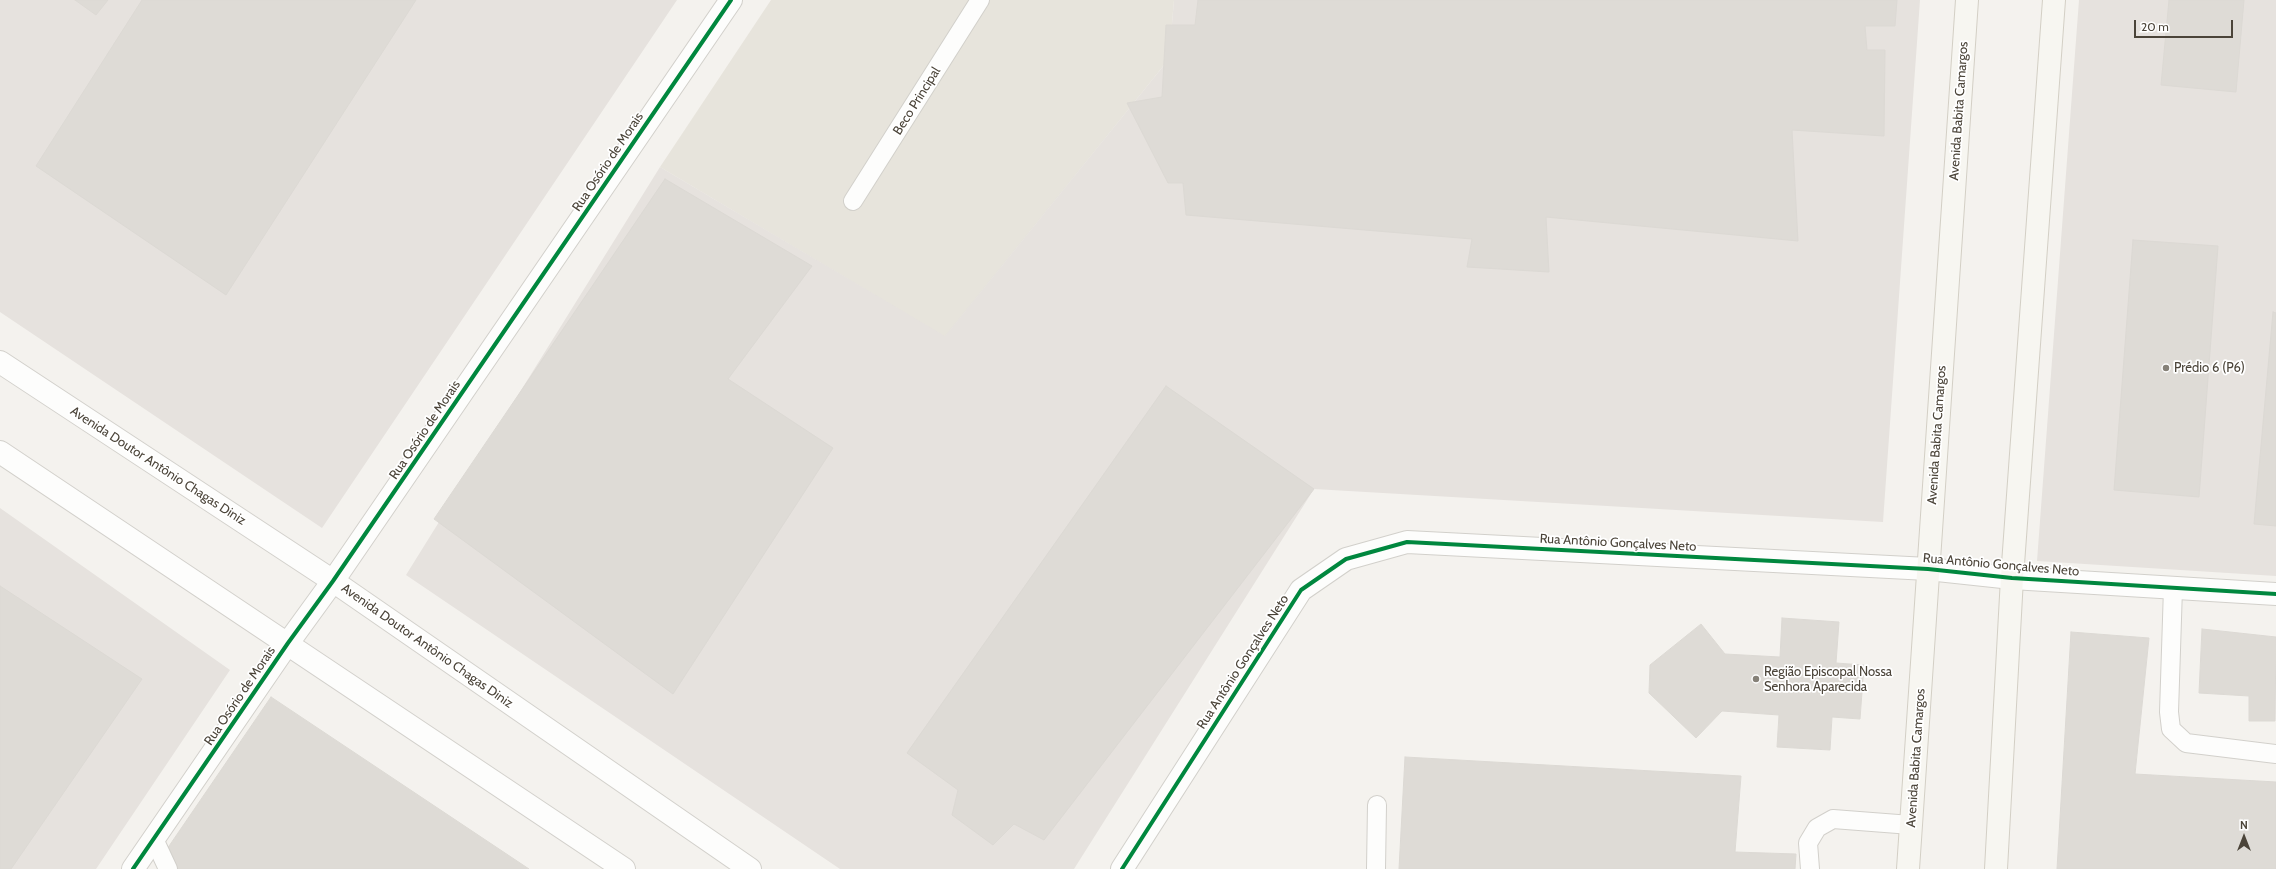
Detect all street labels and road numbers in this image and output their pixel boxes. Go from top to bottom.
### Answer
street label: Avenida Babita Camargos [1946,41,1972,181]
street label: Beco Principal [890,64,944,138]
street label: Rua Osório de Morais [569,110,647,214]
street label: Avenida Babita Camargos [1924,365,1950,505]
street label: Rua Osório de Morais [386,378,464,482]
street label: Avenida Doutor Antônio Chagas Diniz [67,403,249,529]
street label: Rua Antônio Gonçalves Neto [1539,531,1697,555]
street label: Rua Antônio Gonçalves Neto [1922,550,2080,580]
street label: Avenida Doutor Antônio Chagas Diniz [338,581,516,711]
street label: Rua Antônio Gonçalves Neto [1194,592,1292,732]
street label: Rua Osório de Morais [201,644,279,748]
street label: Avenida Babita Camargos [1903,688,1929,828]

